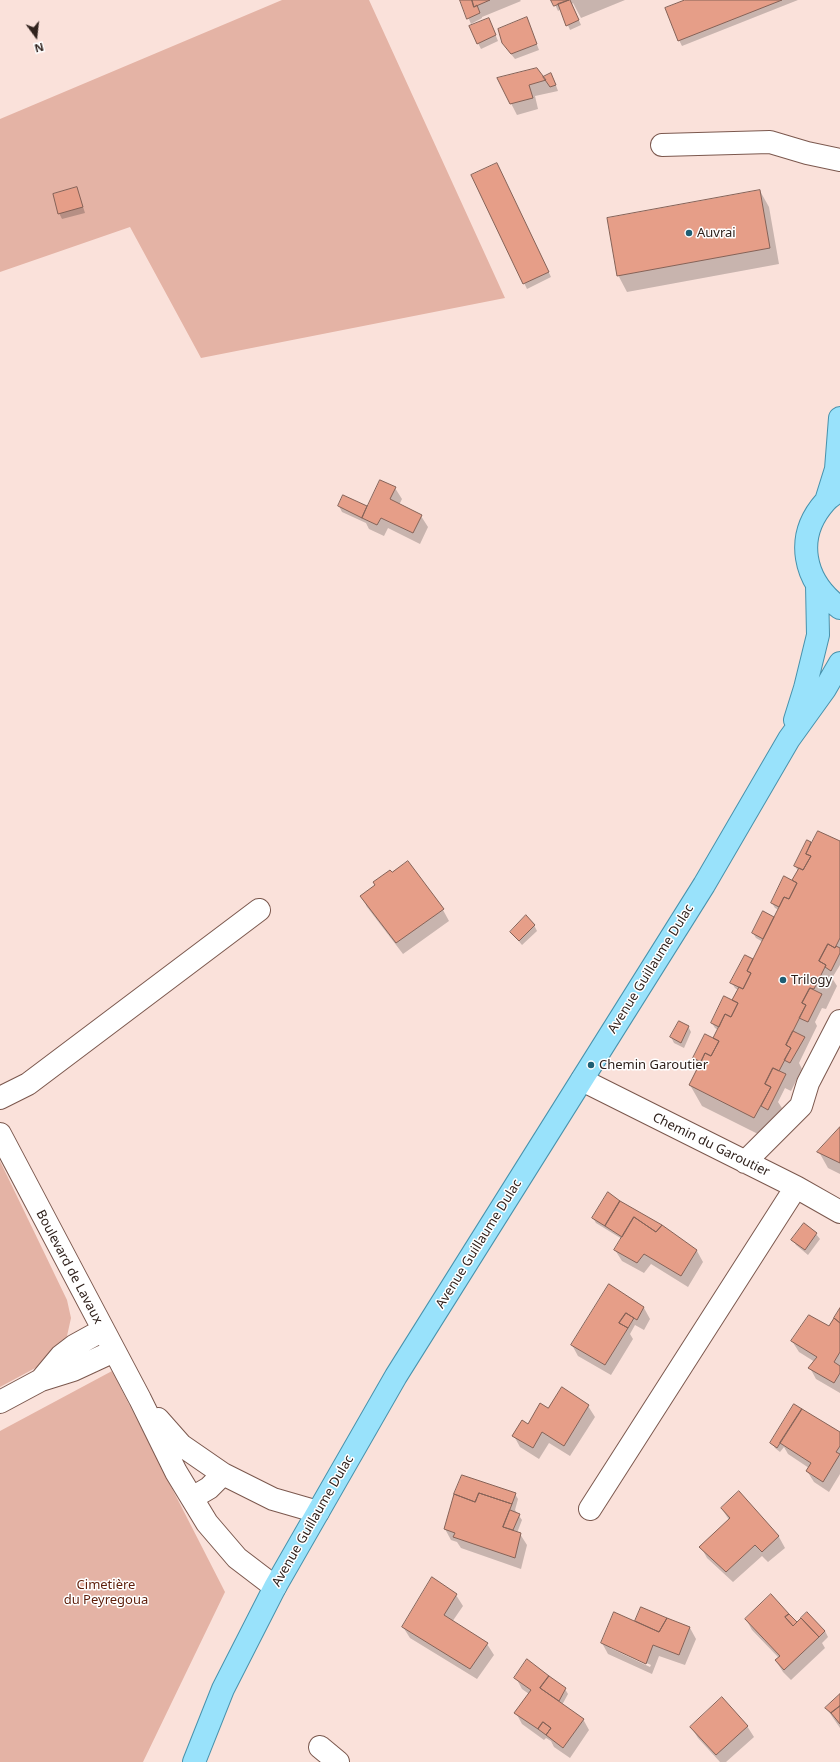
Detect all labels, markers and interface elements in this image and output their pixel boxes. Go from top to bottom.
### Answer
north arrow [16,16,56,56]
text: N [33,40,46,56]
place label: Auvrai [697,225,736,241]
marker: Auvrai [684,228,694,238]
street label: Avenue Guillaume Dulac [605,902,697,1036]
place label: Trilogy [791,972,832,988]
marker: Trilogy [778,975,788,985]
place label: Chemin Garoutier [599,1057,708,1073]
marker: Chemin Garoutier [586,1060,596,1070]
street label: Chemin du Garoutier [650,1110,772,1180]
street label: Avenue Guillaume Dulac [433,1177,525,1311]
street label: Boulevard de Lavaux [32,1207,106,1327]
street label: Avenue Guillaume Dulac [269,1452,357,1590]
park label: Cimetière du Peyregoua [64,1577,148,1608]

